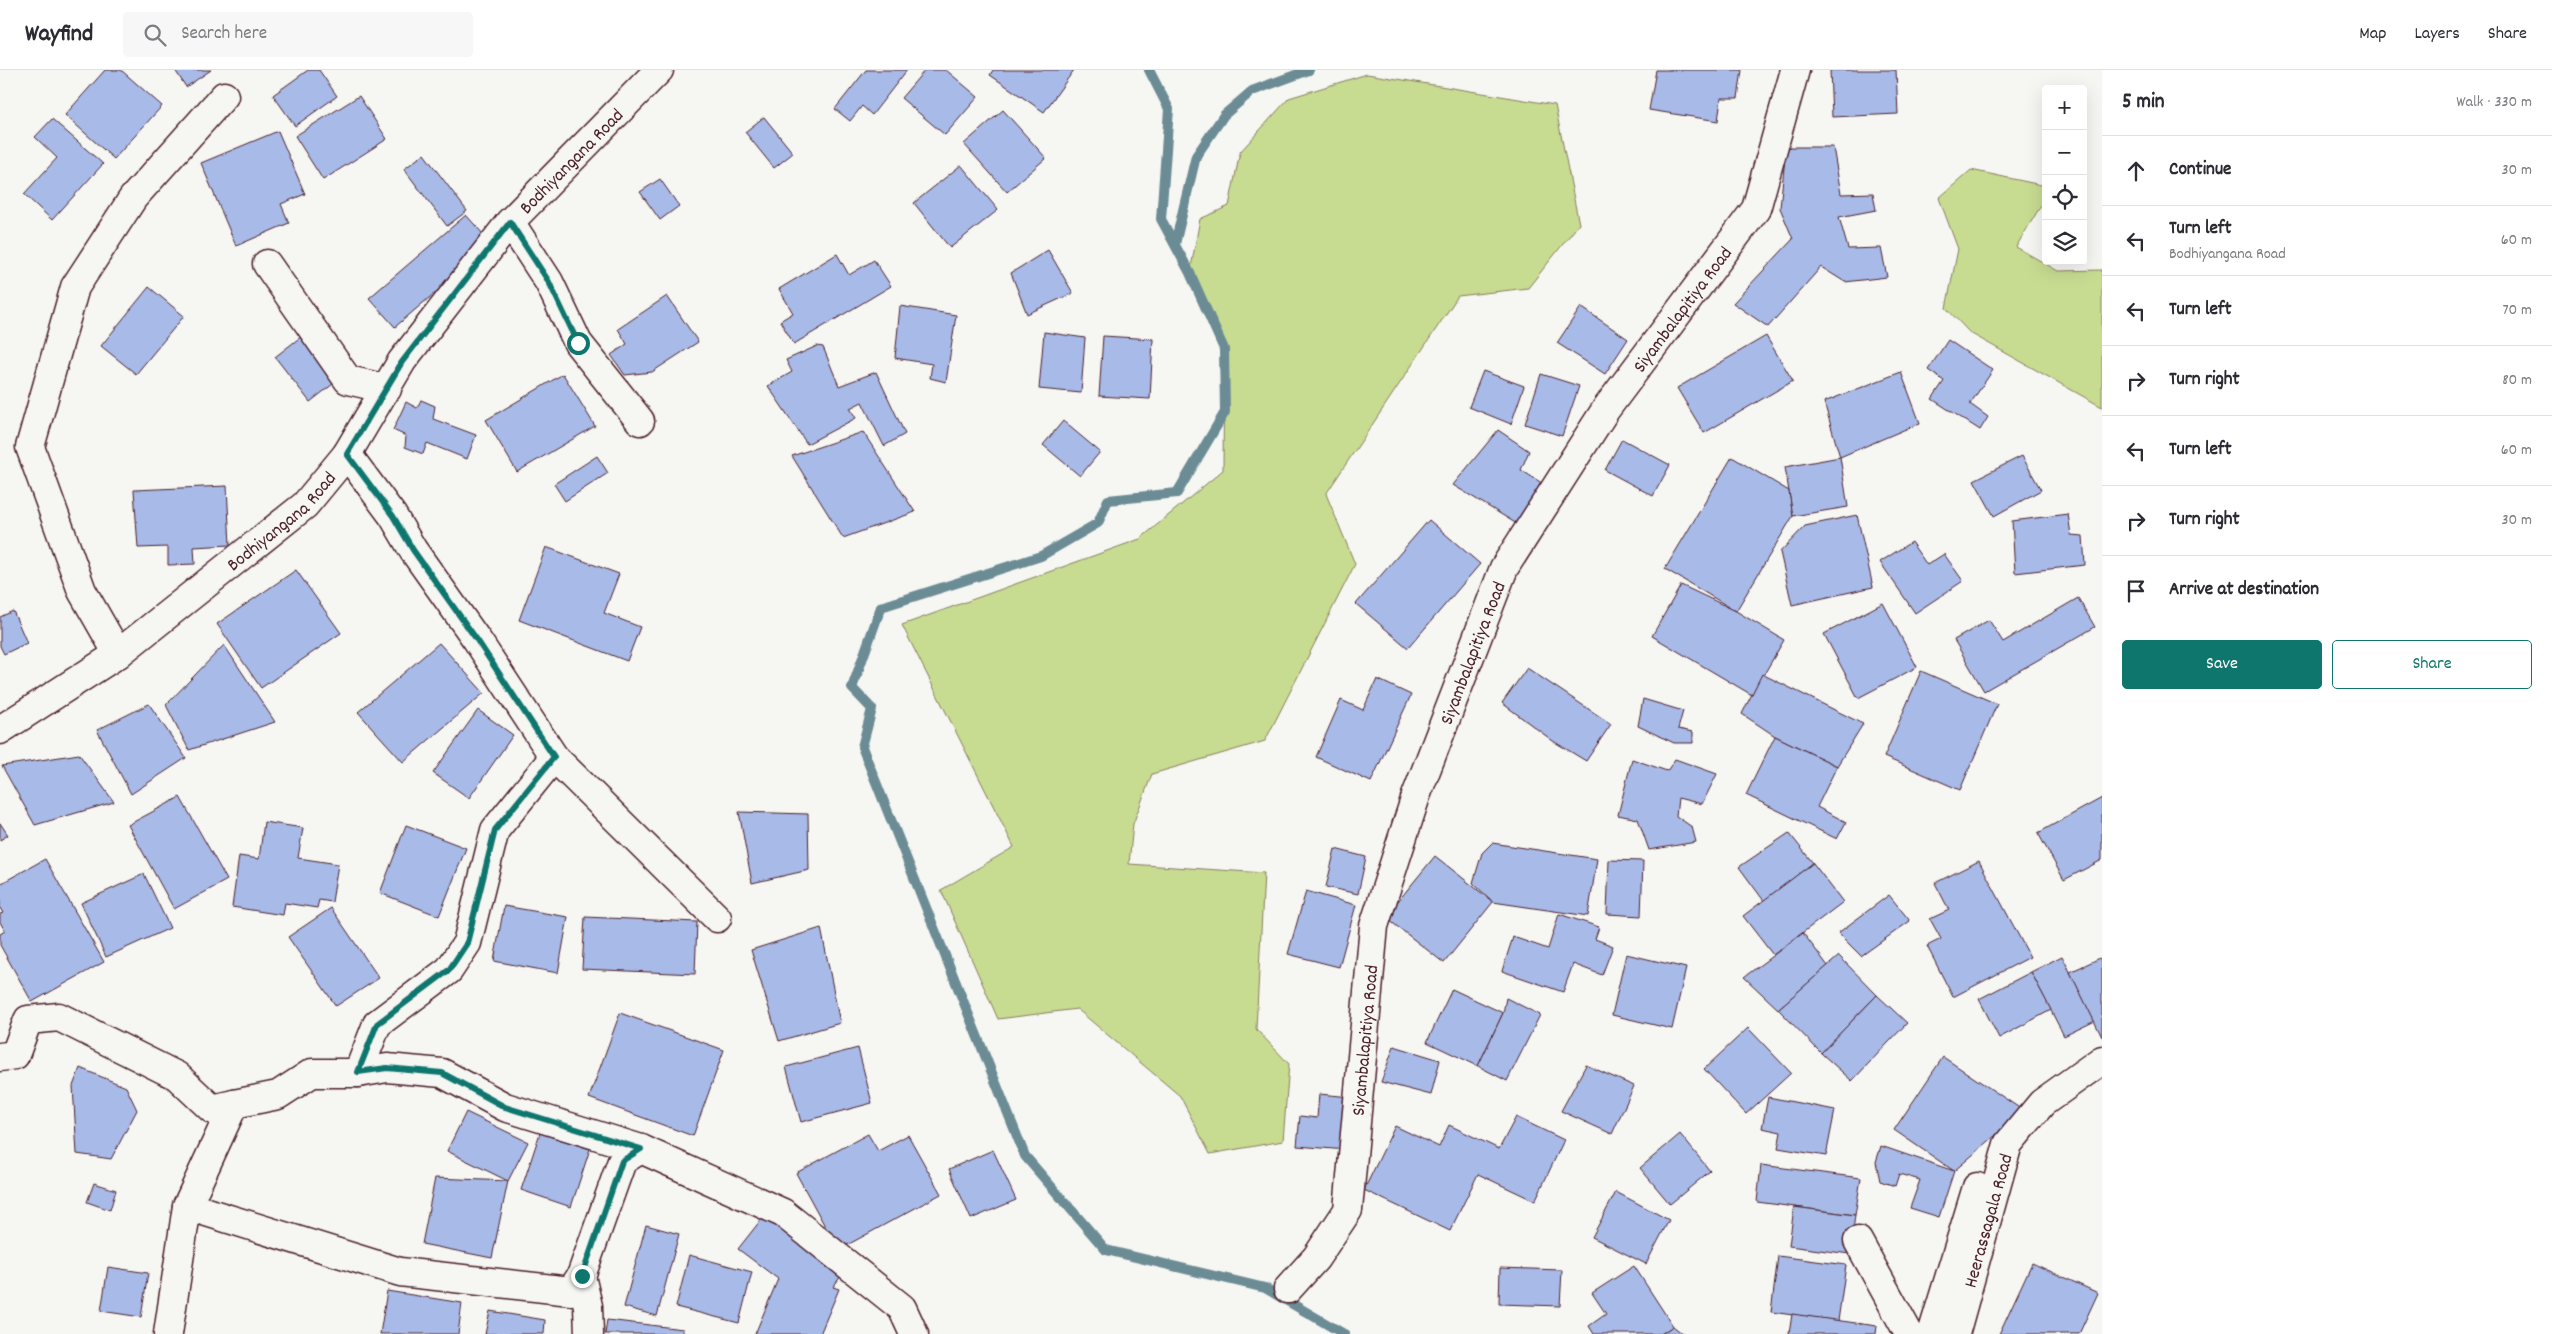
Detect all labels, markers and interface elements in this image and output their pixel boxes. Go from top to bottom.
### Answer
search box [123,12,473,57]
text: Wayfind [25,18,93,52]
icon: search [141,21,169,49]
text: Search here [181,21,267,48]
text: Map [2359,22,2386,47]
text: Layers [2414,22,2460,47]
text: Share [2488,22,2527,47]
map controls [2042,85,2087,265]
button: + [2042,85,2087,130]
text: 5 min [2122,88,2165,118]
text: Walk · 330 m [2456,91,2532,114]
street label: Bodhiyangana Road [515,104,631,222]
button: − [2042,130,2087,175]
icon: ahead [2122,157,2150,185]
text: Continue [2169,157,2231,184]
text: 30 m [2502,159,2532,182]
button: locate [2042,175,2087,220]
text: Turn left [2169,216,2232,243]
button: layers [2042,220,2087,265]
icon: left [2122,227,2150,255]
text: 60 m [2501,229,2532,252]
street label: Siyambalapitiya Road [1628,242,1740,379]
text: Bodhiyangana Road [2169,243,2286,266]
icon: left [2122,297,2150,325]
text: Turn left [2169,297,2232,324]
text: 70 m [2502,299,2532,322]
route start [567,332,590,355]
icon: right [2122,367,2150,395]
text: Turn right [2169,367,2240,394]
text: 80 m [2502,369,2532,392]
icon: left [2122,437,2150,465]
text: Turn left [2169,437,2232,464]
text: 60 m [2501,439,2532,462]
street label: Bodhiyangana Road [222,467,344,579]
icon: right [2122,507,2150,535]
text: Turn right [2169,507,2240,534]
text: 30 m [2502,509,2532,532]
icon: arrive [2122,577,2150,605]
text: Arrive at destination [2169,577,2319,604]
street label: Siyambalapitiya Road [1435,578,1514,729]
button: Save [2122,640,2322,689]
button: Share [2332,640,2532,689]
street label: Siyambalapitiya Road [1347,964,1387,1117]
street label: Heerassagala Road [1959,1151,2022,1291]
route end [571,1265,594,1288]

